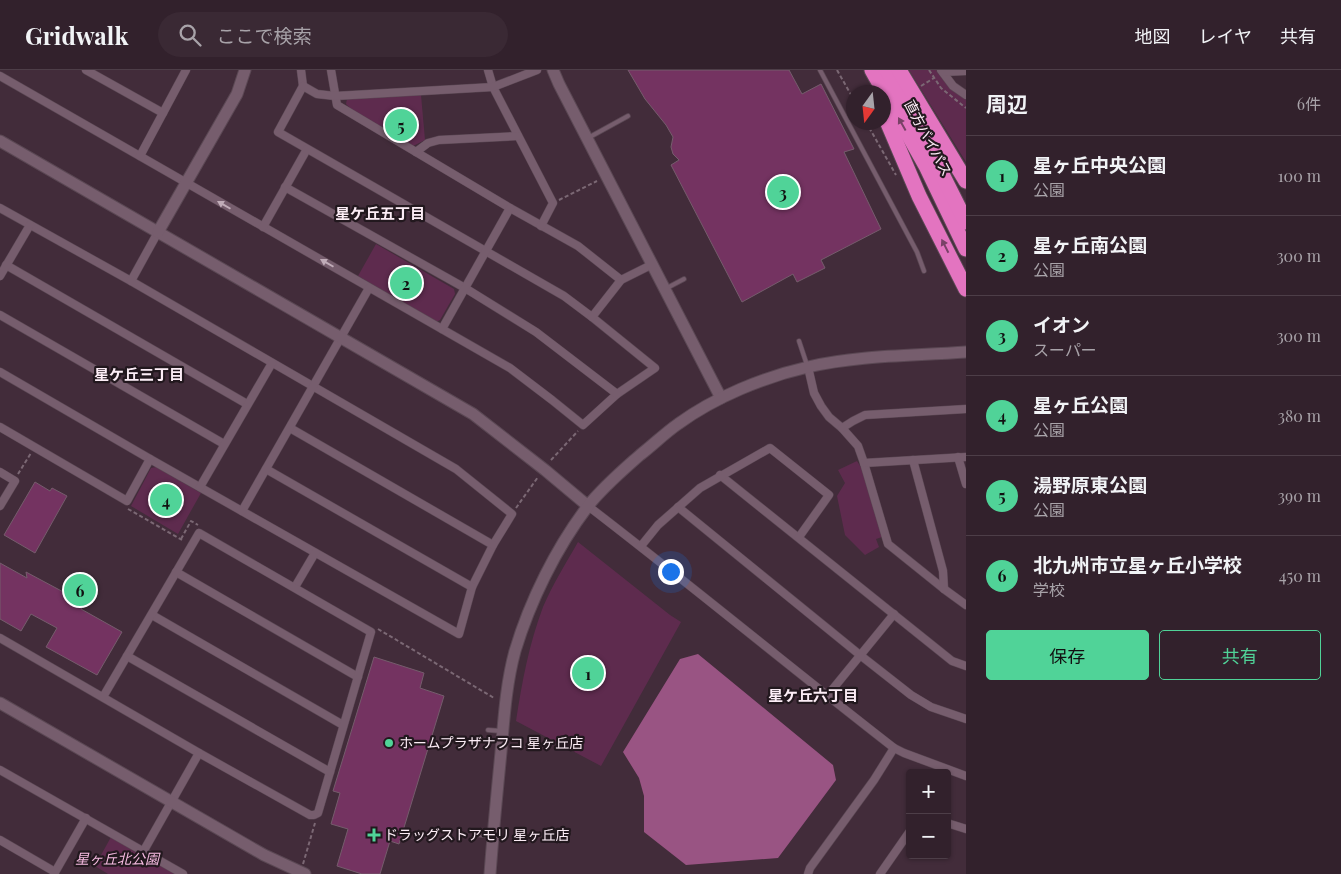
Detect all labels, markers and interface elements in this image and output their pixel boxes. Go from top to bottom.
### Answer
search box [158,12,508,57]
text: Gridwalk [25,19,128,51]
icon: search [176,21,204,49]
text: ここで検索 [216,22,311,48]
text: 地図 [1135,24,1171,48]
text: レイヤ [1199,24,1252,48]
text: 共有 [1280,24,1316,48]
north arrow [846,85,891,130]
text: 周辺 [986,89,1028,117]
text: 6件 [1297,93,1321,114]
street label: 直方バイパス [900,96,956,179]
pin: 5 [385,106,417,144]
one-way arrow [898,117,907,130]
text: 星ヶ丘中央公園 [1033,151,1166,177]
text: 1 [999,165,1005,186]
text: 100 m [1278,165,1321,186]
pin: 3 [767,173,799,211]
text: 公園 [1033,179,1065,200]
one-way arrow [217,200,231,209]
district label: 星ケ丘五丁目 [335,203,425,223]
text: 星ヶ丘南公園 [1033,231,1147,257]
one-way arrow [941,238,949,253]
text: 2 [998,245,1006,266]
text: 300 m [1276,245,1321,266]
one-way arrow [320,259,333,268]
text: 公園 [1033,259,1065,280]
pin: 2 [390,264,422,302]
text: イオン [1033,311,1090,337]
text: 3 [998,325,1006,346]
text: 300 m [1276,325,1321,346]
text: スーパー [1033,339,1097,360]
district label: 星ケ丘三丁目 [94,364,184,384]
text: 星ヶ丘公園 [1033,391,1128,417]
text: 4 [998,405,1006,426]
text: 380 m [1278,405,1321,426]
text: 公園 [1033,419,1065,440]
text: 湯野原東公園 [1033,471,1147,497]
pin: 4 [150,481,182,519]
text: 5 [998,485,1006,506]
text: 390 m [1278,485,1321,506]
text: 公園 [1033,499,1065,520]
text: 北九州市立星ヶ丘小学校 [1033,551,1242,577]
your location [658,559,684,585]
text: 6 [998,565,1006,586]
text: 450 m [1279,565,1321,586]
pin: 6 [64,571,96,609]
text: 学校 [1033,579,1065,600]
button: 保存 [986,630,1149,680]
button: 共有 [1159,630,1321,680]
pin: 1 [572,654,604,692]
district label: 星ケ丘六丁目 [768,685,858,705]
place label: ホームプラザナフコ 星ヶ丘店 [399,733,583,752]
marker: ホームプラザナフコ 星ヶ丘店 [383,737,395,749]
map controls [906,769,951,859]
button: + [906,769,951,814]
button: − [906,814,951,859]
place label: ドラッグストアモリ 星ヶ丘店 [384,825,570,844]
marker: ドラッグストアモリ 星ヶ丘店 [368,829,380,841]
park label: 星ヶ丘北公園 [75,849,161,868]

